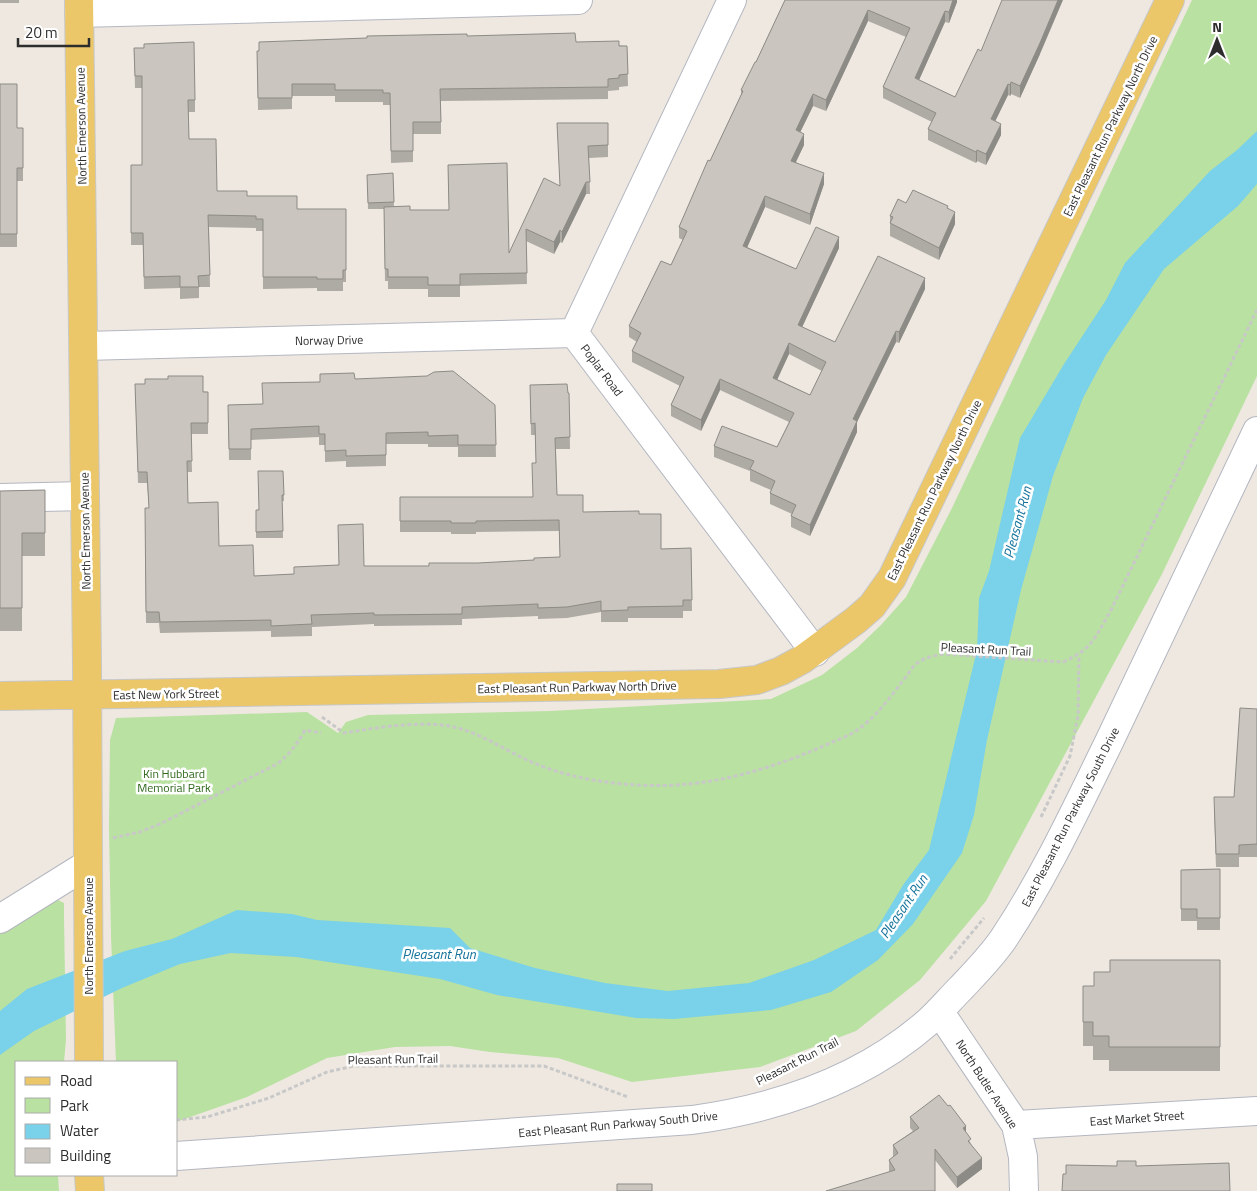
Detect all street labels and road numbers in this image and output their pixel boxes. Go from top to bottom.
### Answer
street label: East Pleasant Run Parkway North Drive [1058,32,1162,220]
street label: North Emerson Avenue [70,67,92,185]
street label: Norway Drive [295,330,363,350]
street label: Poplar Road [576,340,628,400]
street label: East Pleasant Run Parkway North Drive [882,396,986,584]
street label: North Emerson Avenue [74,472,96,590]
street label: Pleasant Run Trail [940,637,1032,661]
street label: East Pleasant Run Parkway North Drive [477,676,677,698]
street label: East New York Street [113,684,220,704]
street label: East Pleasant Run Parkway South Drive [1016,724,1124,910]
street label: North Emerson Avenue [79,877,98,995]
street label: Pleasant Run Trail [752,1032,842,1090]
street label: North Butler Avenue [951,1036,1023,1132]
street label: Pleasant Run Trail [348,1049,438,1069]
street label: East Market Street [1089,1105,1186,1131]
street label: East Pleasant Run Parkway South Drive [518,1106,718,1142]

